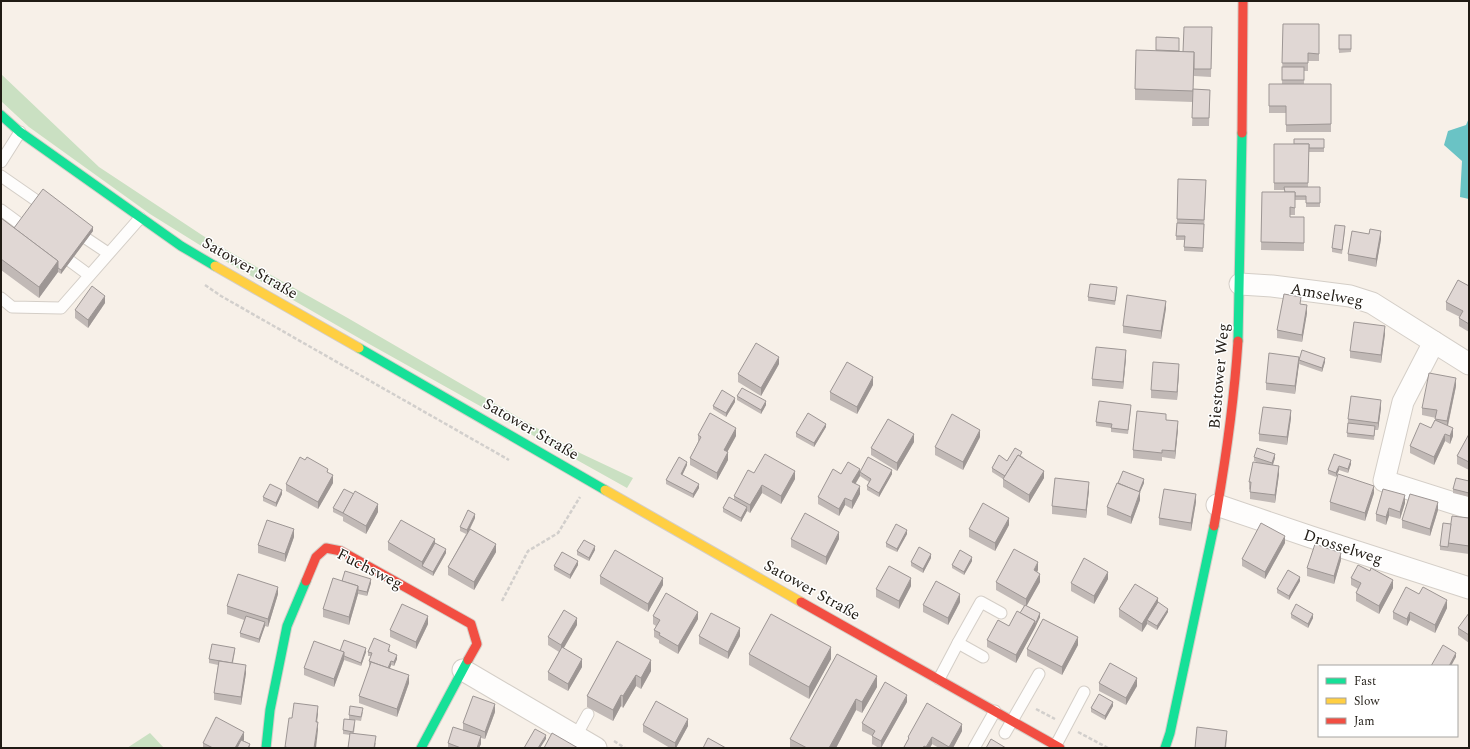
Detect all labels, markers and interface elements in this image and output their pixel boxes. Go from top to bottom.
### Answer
street label: Satower Straße [198,231,302,305]
street label: Amselweg [1289,277,1365,313]
street label: Biestower Weg [1202,322,1236,430]
street label: Satower Straße [479,392,583,466]
street label: Drosselweg [1300,523,1386,571]
street label: Fuchsweg [333,542,407,596]
street label: Satower Straße [759,553,865,627]
legend [1318,665,1458,737]
text: Fast [1354,672,1376,691]
text: Slow [1354,692,1380,711]
text: Jam [1354,712,1375,731]

